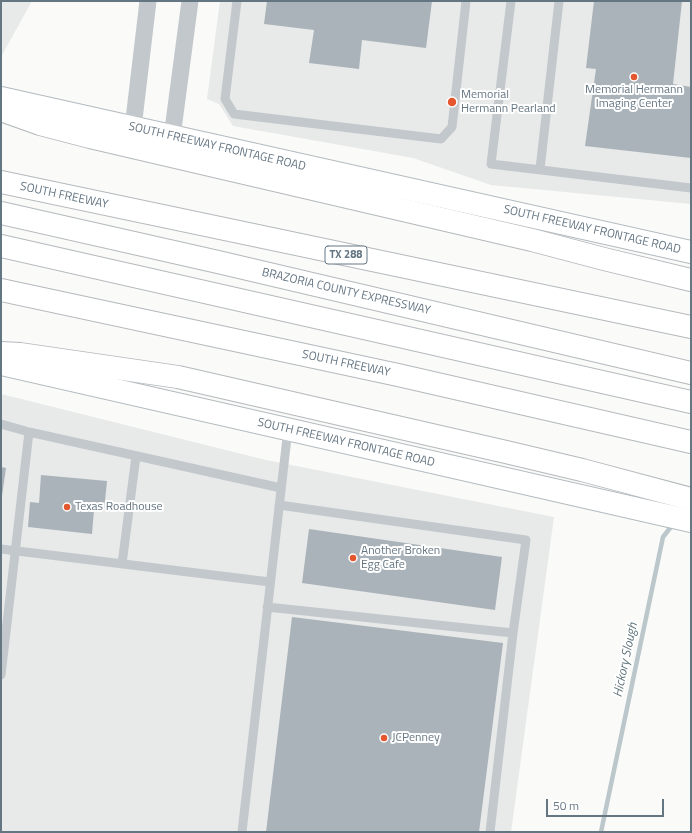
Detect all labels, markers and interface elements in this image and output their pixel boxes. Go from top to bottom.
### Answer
marker: Memorial Hermann Imaging Center [629,72,639,82]
place label: Memorial Hermann Imaging Center [585,83,683,111]
place label: Memorial Hermann Pearland [461,88,556,116]
marker: Memorial Hermann Pearland [446,96,458,108]
street label: SOUTH FREEWAY FRONTAGE ROAD [127,120,307,174]
street label: SOUTH FREEWAY [19,180,109,212]
street label: SOUTH FREEWAY FRONTAGE ROAD [502,203,682,257]
road number: TX 288 [325,246,367,264]
street label: BRAZORIA COUNTY EXPRESSWAY [260,266,432,318]
street label: SOUTH FREEWAY [301,348,391,380]
street label: SOUTH FREEWAY FRONTAGE ROAD [256,416,436,470]
place label: Texas Roadhouse [75,500,163,514]
marker: Texas Roadhouse [62,502,72,512]
place label: Another Broken Egg Cafe [361,544,440,572]
marker: Another Broken Egg Cafe [348,553,358,563]
water label: Hickory Slough [611,621,641,699]
place label: JCPenney [392,731,440,745]
marker: JCPenney [379,733,389,743]
scale bar [548,791,666,817]
text: 50 m [553,796,579,815]

